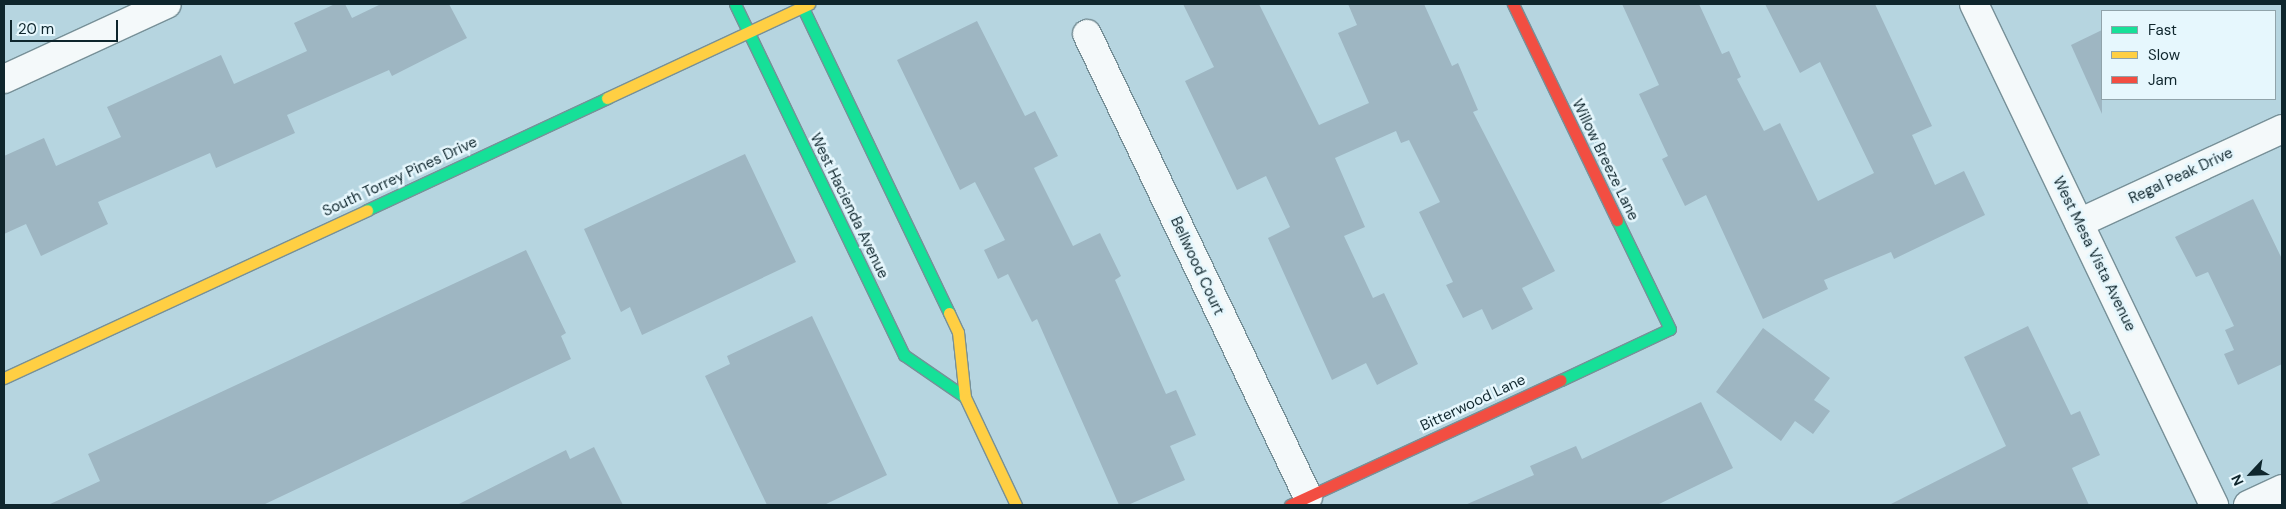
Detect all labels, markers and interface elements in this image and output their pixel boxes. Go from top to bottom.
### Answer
scale bar [12,10,120,42]
legend [2101,10,2276,100]
text: 20 m [18,19,54,39]
text: Fast [2148,20,2177,40]
text: Slow [2148,45,2180,65]
text: Jam [2148,70,2177,90]
street label: Willow Breeze Lane [1568,96,1642,224]
street label: West Hacienda Avenue [806,130,892,282]
street label: South Torrey Pines Drive [320,133,480,221]
street label: Regal Peak Drive [2126,144,2236,208]
street label: West Mesa Vista Avenue [2049,174,2139,334]
street label: Bellwood Court [1166,214,1228,318]
street label: Bitterwood Lane [1418,371,1528,435]
north arrow [2226,449,2276,499]
text: N [2227,472,2248,489]

